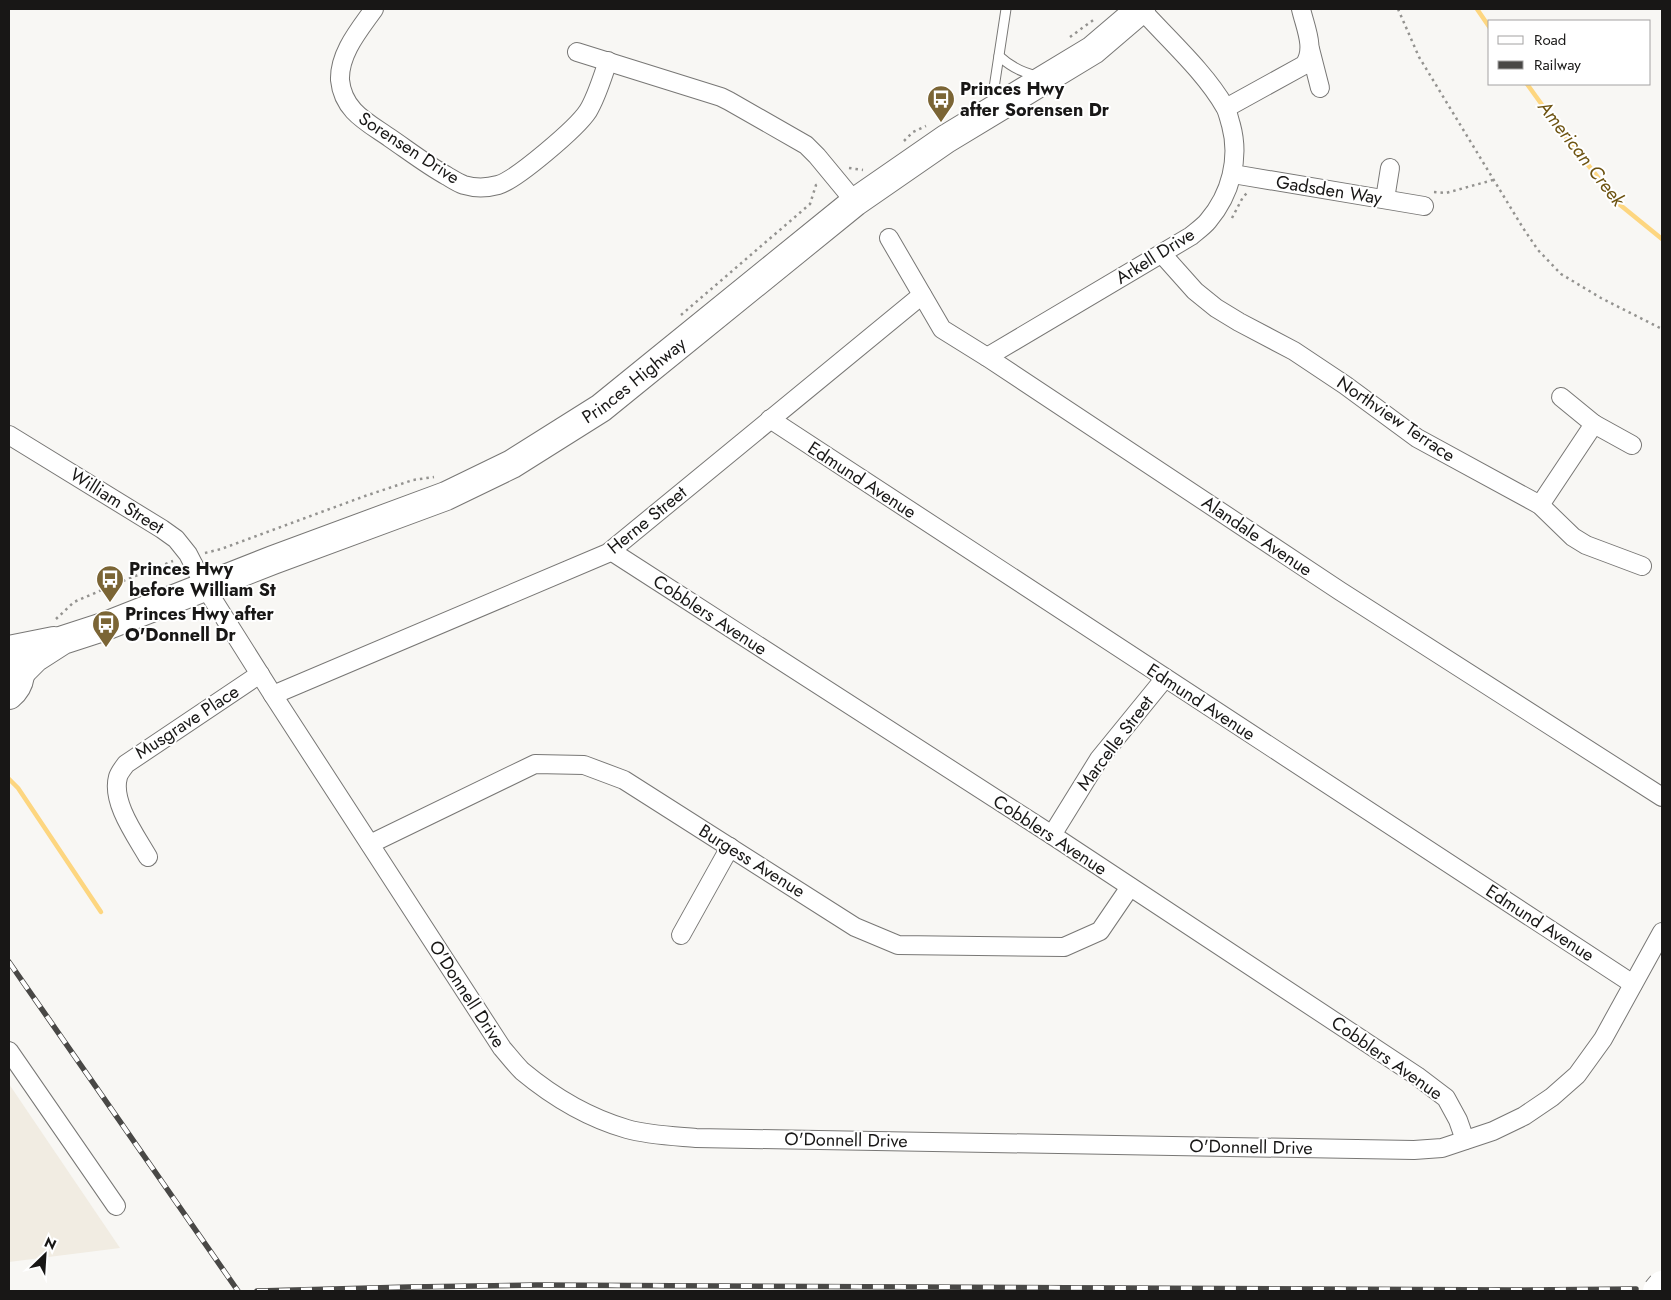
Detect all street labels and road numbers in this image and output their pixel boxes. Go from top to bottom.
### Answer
street label: Sorensen Drive [353,106,465,190]
street label: Gadsden Way [1274,169,1384,211]
street label: Arkell Drive [1111,221,1199,291]
street label: Princes Highway [577,331,692,430]
street label: Northview Terrace [1332,370,1460,468]
street label: Edmund Avenue [803,435,921,525]
street label: William Street [65,462,170,541]
street label: Herne Street [602,479,693,560]
street label: Alandale Avenue [1197,489,1317,583]
street label: Cobblers Avenue [648,568,772,662]
street label: Edmund Avenue [1142,657,1260,747]
street label: Musgrave Place [130,679,244,765]
street label: Marcelle Street [1071,690,1160,796]
street label: Cobblers Avenue [988,788,1112,882]
street label: Burgess Avenue [694,818,810,904]
street label: Edmund Avenue [1481,878,1599,968]
street label: O'Donnell Drive [423,935,511,1053]
street label: Cobblers Avenue [1326,1010,1448,1106]
street label: O'Donnell Drive [784,1126,908,1154]
street label: O'Donnell Drive [1189,1133,1313,1161]

